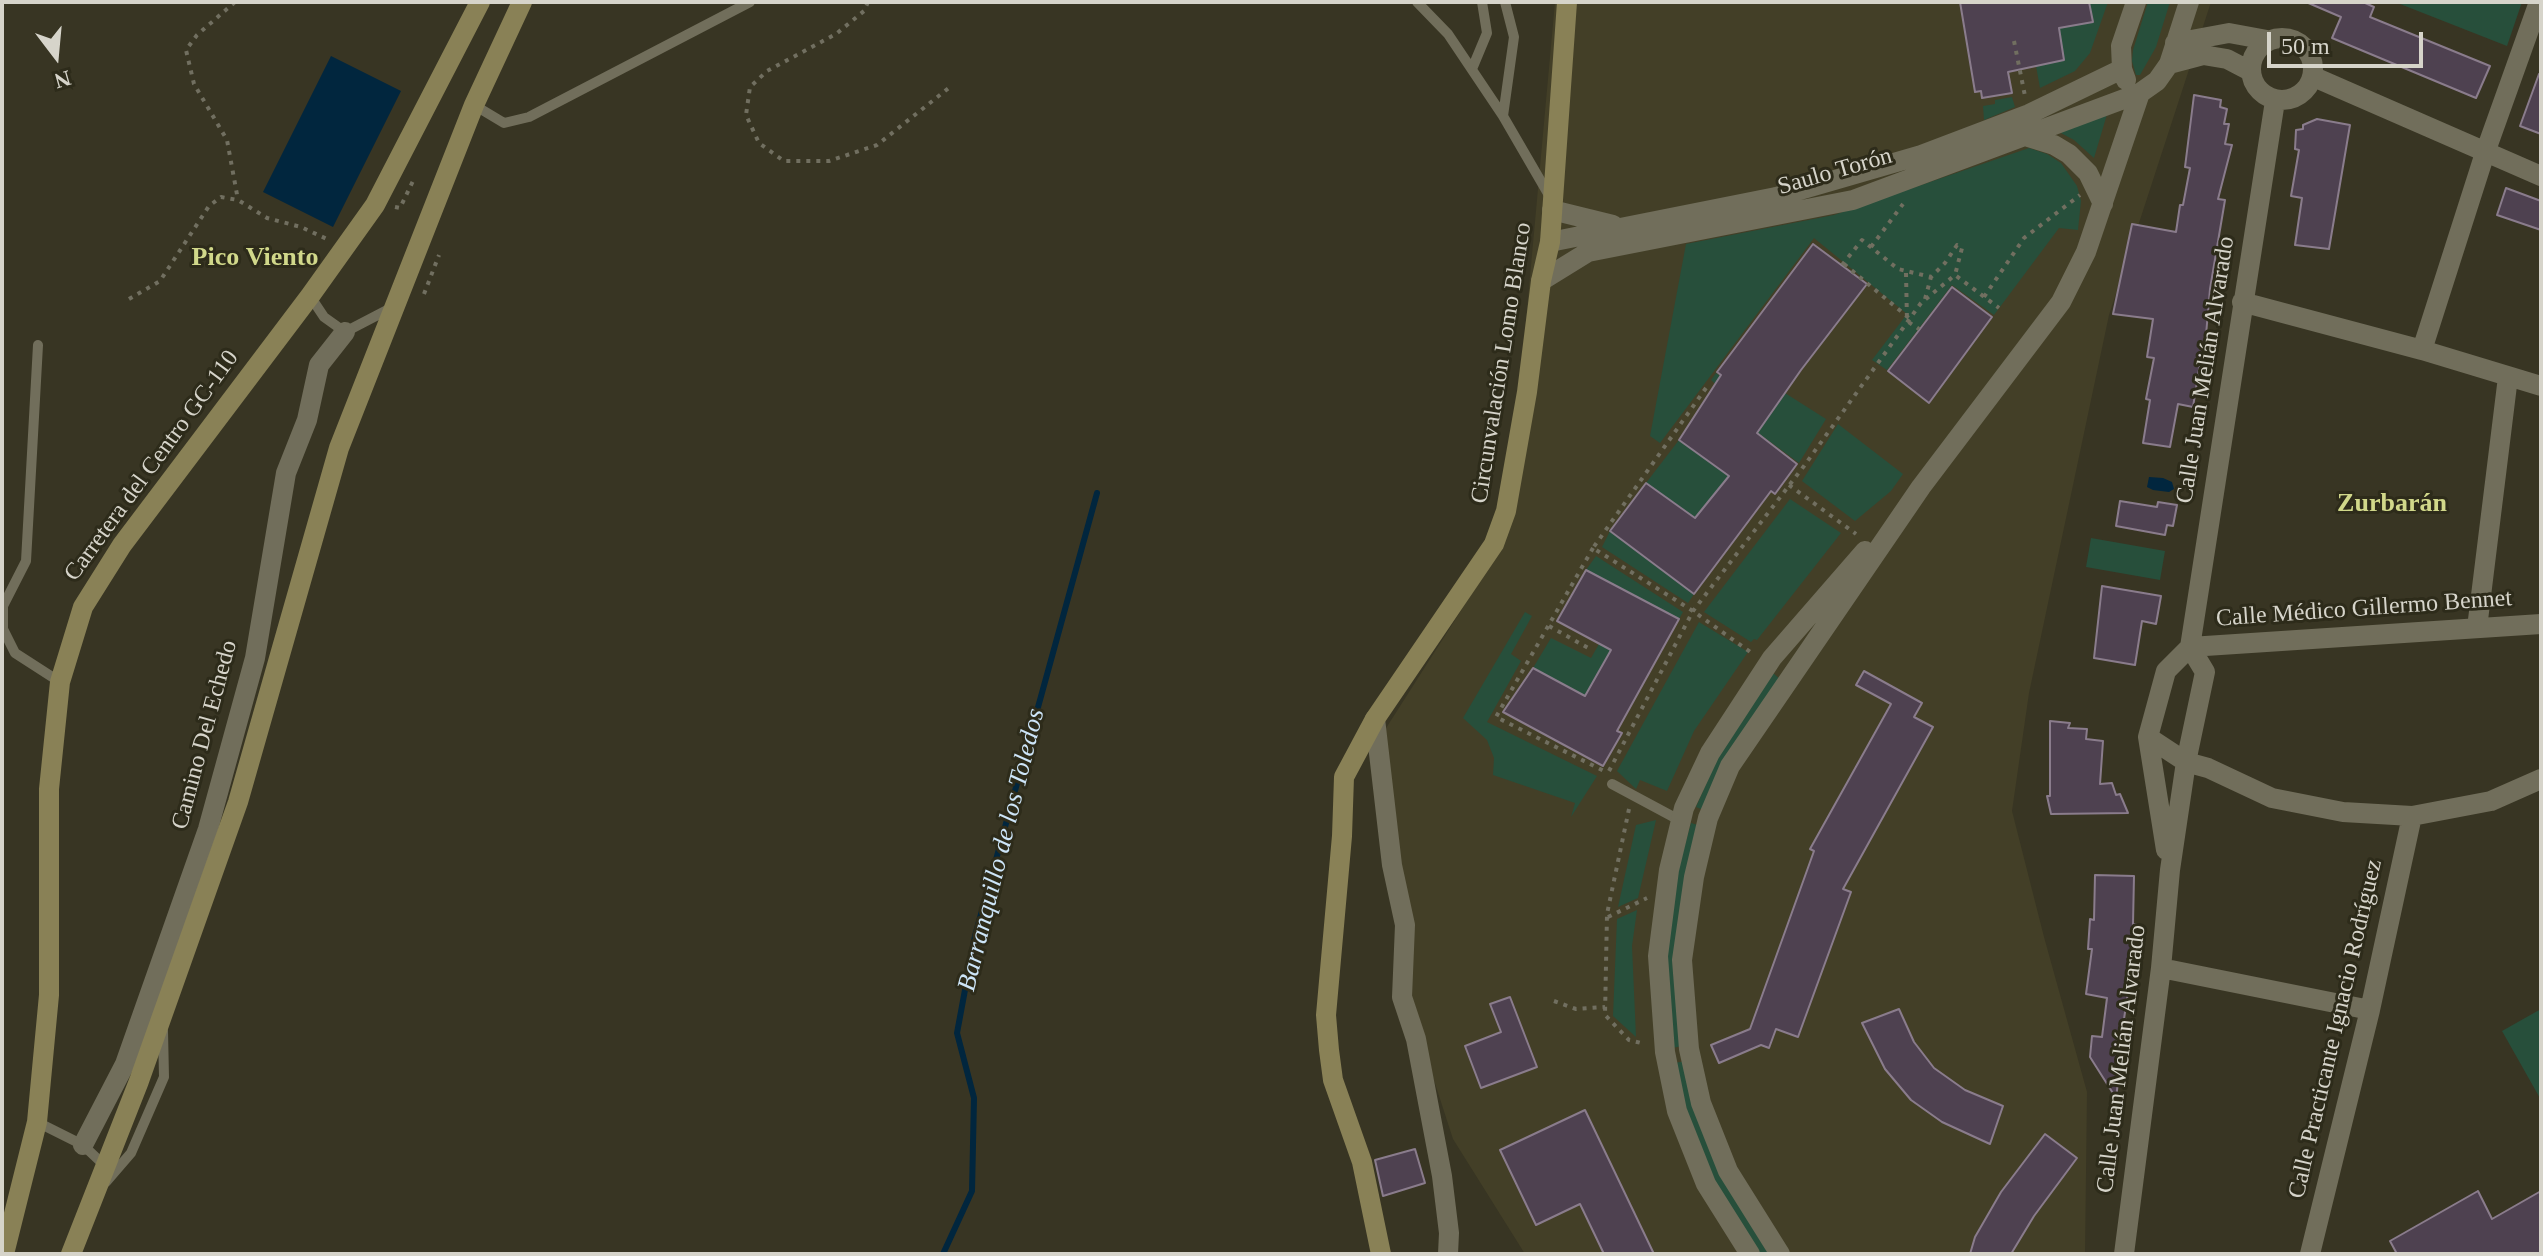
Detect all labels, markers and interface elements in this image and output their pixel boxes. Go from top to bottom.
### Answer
north arrow [16,16,96,96]
scale bar [2271,16,2427,66]
text: 50 m [2281,33,2330,59]
text: N [52,65,74,94]
street label: Saulo Torón [1774,142,1896,202]
street label: Circunvalación Lomo Blanco [1466,221,1538,505]
street label: Calle Juan Melián Alvarado [2171,234,2241,506]
district label: Pico Viento [192,242,318,274]
street label: Carretera del Centro GC-110 [59,345,245,587]
district label: Zurbarán [2337,488,2447,520]
street label: Calle Médico Gillermo Bennet [2215,584,2513,634]
street label: Camino Del Echedo [166,637,244,833]
water label: Barranquillo de los Toledos [952,705,1052,995]
street label: Calle Practicante Ignacio Rodríguez [2283,857,2389,1201]
street label: Calle Juan Melián Alvarado [2091,923,2153,1195]

